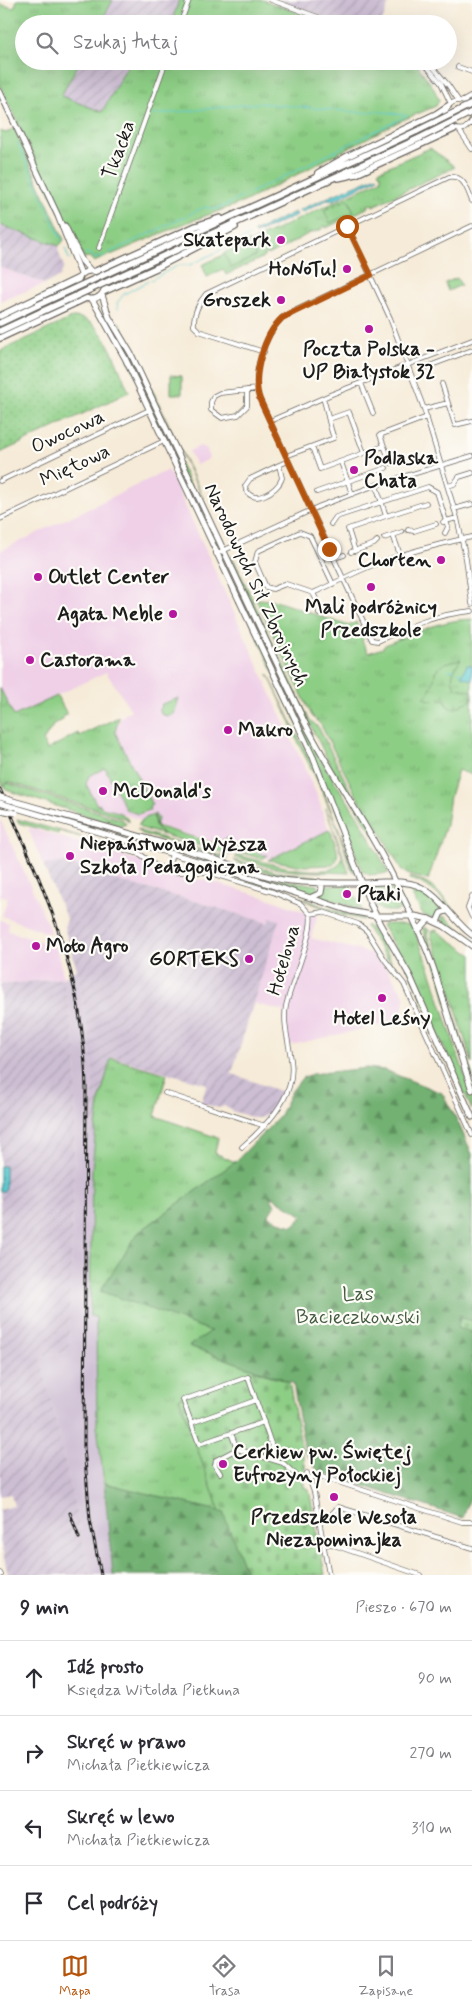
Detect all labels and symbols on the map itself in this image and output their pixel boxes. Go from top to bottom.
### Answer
street label: Tkacka [96,117,142,183]
route start [336,215,359,238]
place label: Skatepark [183,227,271,254]
marker: Skatepark [275,234,287,246]
place label: HoNoTu! [269,256,337,283]
marker: HoNoTu! [341,263,353,275]
place label: Groszek [202,287,271,314]
marker: Groszek [275,294,287,306]
marker: Poczta Polska - UP Białystok 32 [363,323,375,335]
place label: Poczta Polska - UP Białystok 32 [303,336,435,386]
street label: Owocowa [27,403,109,461]
street label: Miętowa [35,438,115,494]
place label: Podlaska Chata [364,445,439,495]
marker: Podlaska Chata [348,464,360,476]
street label: Narodowych Sił Zbrojnych [197,479,315,691]
route end [318,538,341,561]
place label: Chorten [358,547,431,574]
marker: Chorten [435,554,447,566]
place label: Outlet Center [48,564,170,591]
marker: Outlet Center [32,571,44,583]
marker: Mali podróżnicy Przedszkole [365,581,377,593]
place label: Mali podróżnicy Przedszkole [305,594,437,644]
place label: Agata Meble [57,601,163,628]
marker: Agata Meble [167,608,179,620]
place label: Castorama [40,647,136,674]
marker: Castorama [24,654,36,666]
place label: Makro [238,717,293,744]
marker: Makro [222,724,234,736]
place label: McDonald's [113,778,211,805]
marker: McDonald's [97,785,109,797]
place label: Niepaństwowa Wyższa Szkoła Pedagogiczna [80,831,267,883]
marker: Niepaństwowa Wyższa Szkoła Pedagogiczna [64,850,76,862]
place label: Ptaki [357,881,401,908]
marker: Ptaki [341,888,353,900]
street label: Hotelowa [261,921,307,999]
place label: Moto Agro [46,933,128,960]
marker: Moto Agro [30,940,42,952]
place label: GORTEKS [149,946,240,973]
marker: GORTEKS [243,953,255,965]
marker: Hotel Leśny [376,992,388,1004]
place label: Hotel Leśny [334,1005,430,1032]
park label: Las Bacieczkowski [296,1281,420,1331]
place label: Cerkiew pw. Świętej Eufrozyny Połockiej [233,1439,411,1489]
marker: Cerkiew pw. Świętej Eufrozyny Połockiej [217,1458,229,1470]
marker: Przedszkole Wesoła Niezapominajka [328,1491,340,1503]
place label: Przedszkole Wesoła Niezapominajka [251,1504,417,1554]

